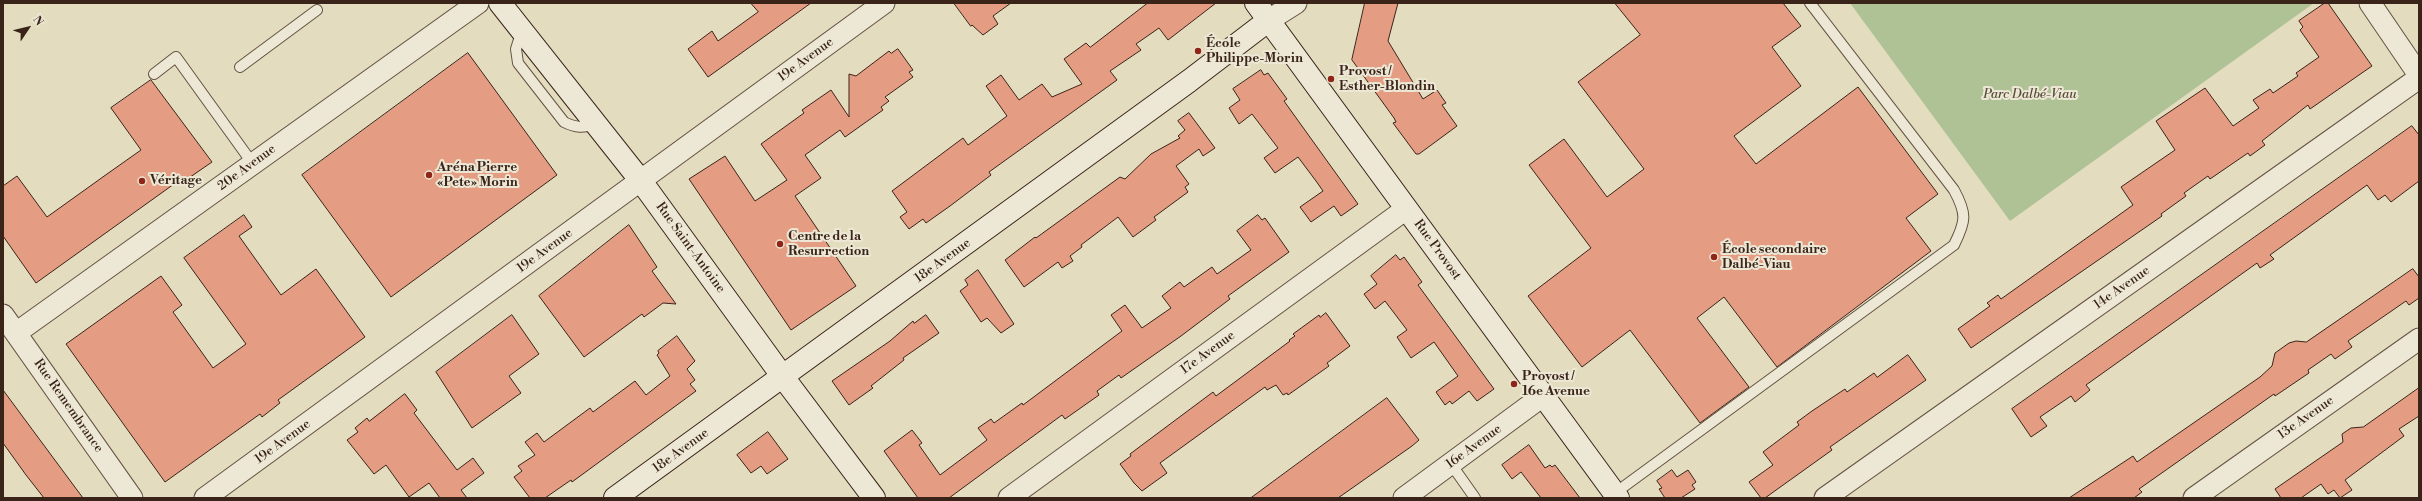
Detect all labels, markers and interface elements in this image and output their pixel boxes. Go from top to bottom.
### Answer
north arrow [8,8,48,48]
text: N [30,14,46,29]
street label: 19e Avenue [775,35,837,85]
place label: École Philippe-Morin [1206,36,1303,67]
marker: École Philippe-Morin [1193,46,1203,56]
place label: Provost / Esther-Blondin [1339,64,1435,95]
marker: Provost / Esther-Blondin [1326,74,1336,84]
park label: Parc Dalbé-Viau [1983,87,2077,103]
street label: 20e Avenue [215,142,279,194]
place label: Aréna Pierre «Pete» Morin [437,160,518,191]
marker: Aréna Pierre «Pete» Morin [424,170,434,180]
place label: Véritage [150,173,202,189]
marker: Véritage [137,176,147,186]
street label: Rue Saint-Antoine [652,200,728,296]
street label: Rue Provost [1410,217,1464,283]
street label: 19e Avenue [514,226,576,276]
place label: Centre de la Resurrection [788,229,869,260]
street label: 18e Avenue [912,235,974,287]
marker: Centre de la Resurrection [775,239,785,249]
place label: École secondaire Dalbé-Viau [1722,242,1827,273]
marker: École secondaire Dalbé-Viau [1709,252,1719,262]
street label: 14e Avenue [2091,263,2153,313]
street label: 17e Avenue [1178,328,1238,378]
street label: Rue Remembrance [30,356,106,456]
place label: Provost / 16e Avenue [1522,369,1590,400]
marker: Provost / 16e Avenue [1509,379,1519,389]
street label: 13e Avenue [2275,393,2337,443]
street label: 19e Avenue [252,417,314,467]
street label: 16e Avenue [1443,422,1505,472]
street label: 18e Avenue [650,425,712,477]

